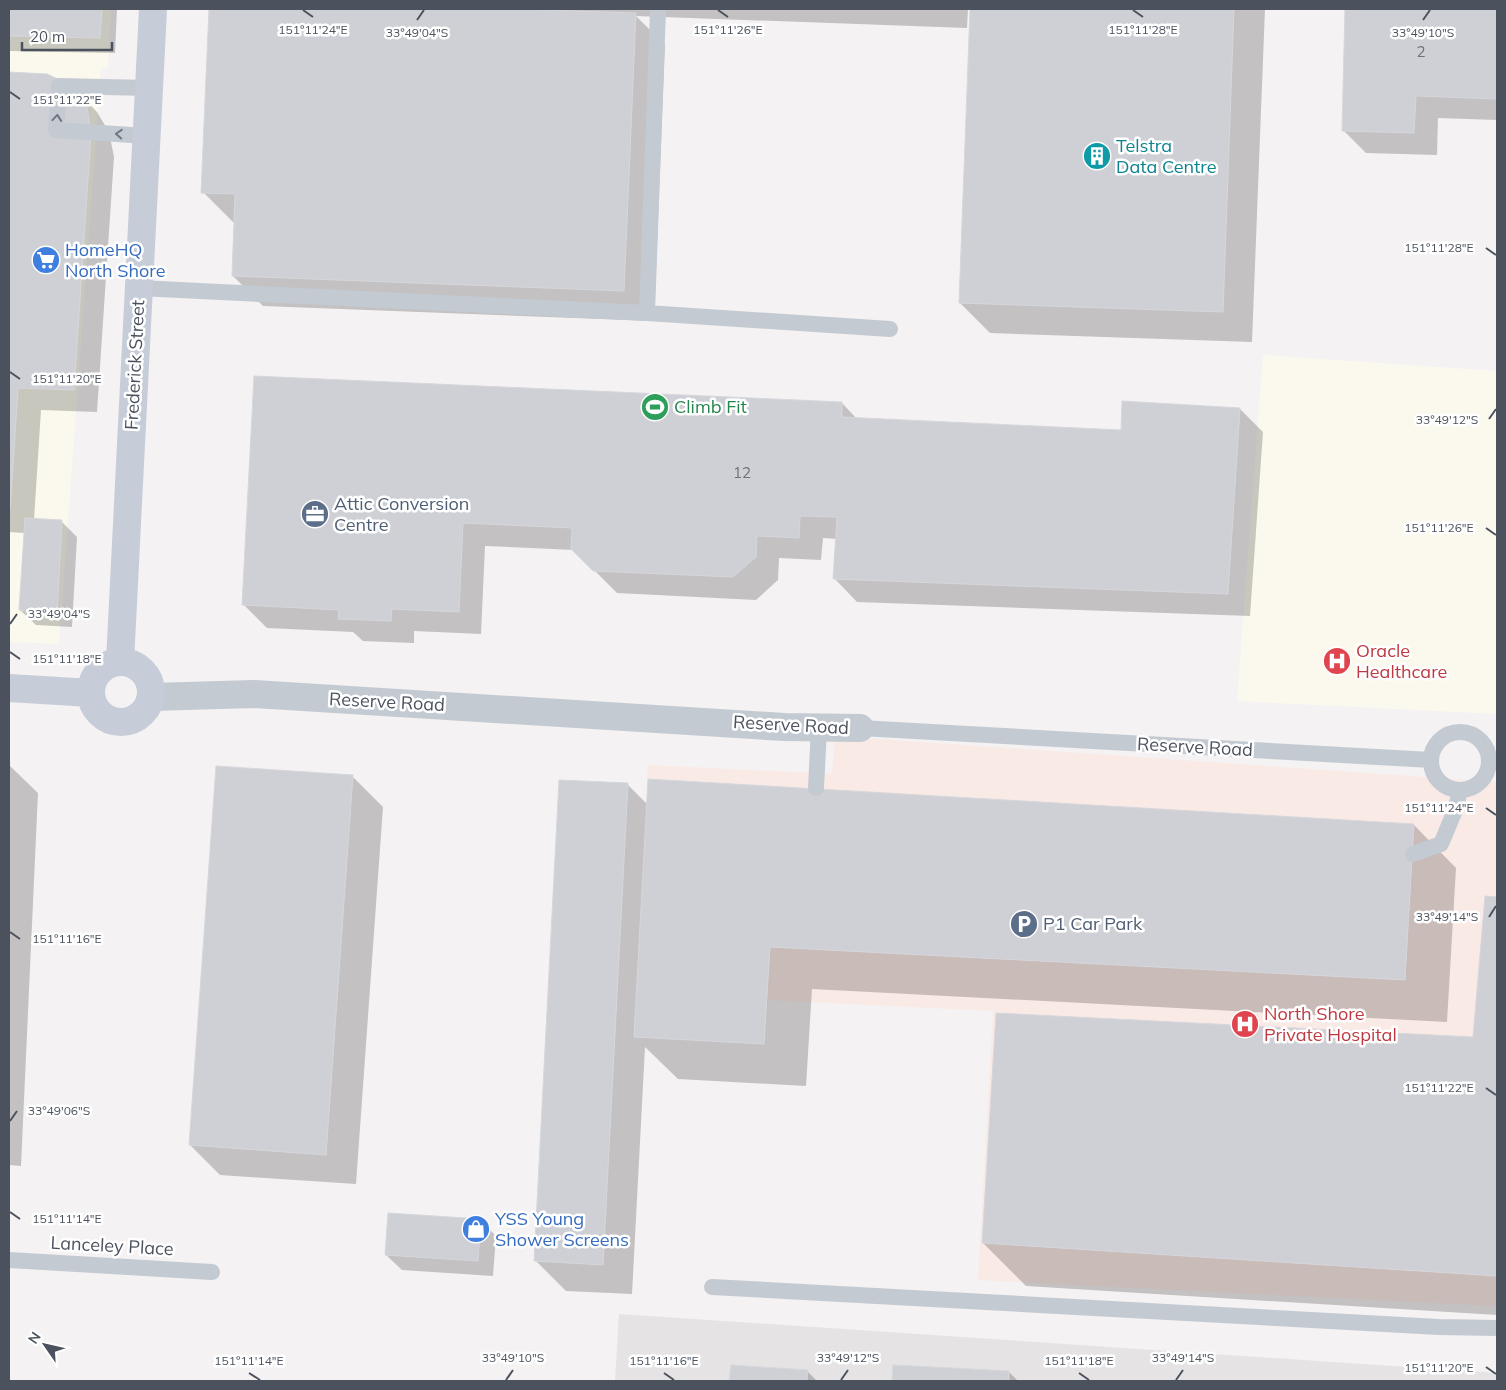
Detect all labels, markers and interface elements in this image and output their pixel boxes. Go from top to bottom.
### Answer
scale bar [22,20,112,52]
text: 151°11'24"E [278,22,348,37]
text: 151°11'26"E [693,22,763,37]
text: 151°11'28"E [1108,22,1178,37]
text: 33°49'04"S [386,25,448,40]
text: 33°49'10"S [1392,25,1454,40]
text: 20 m [30,27,65,46]
house number: 2 [1416,42,1426,61]
text: 151°11'22"E [32,92,102,107]
one-way arrow [51,114,62,122]
one-way arrow [115,128,123,139]
place label: Telstra Data Centre [1116,134,1217,178]
building icon: Telstra Data Centre [1082,141,1112,171]
place label: HomeHQ North Shore [65,238,166,282]
text: 151°11'28"E [1404,240,1474,255]
supermarket icon: HomeHQ North Shore [31,245,61,275]
street label: Frederick Street [120,299,149,431]
text: 151°11'20"E [32,371,102,386]
sports icon: Climb Fit [640,392,670,422]
place label: Climb Fit [674,395,747,418]
text: 33°49'12"S [1416,412,1478,427]
house number: 12 [733,463,751,482]
place label: Attic Conversion Centre [334,492,469,536]
office icon: Attic Conversion Centre [300,499,330,529]
text: 151°11'26"E [1404,520,1474,535]
text: 33°49'04"S [28,606,90,621]
place label: Oracle Healthcare [1356,639,1447,683]
hospital icon: Oracle Healthcare [1322,646,1352,676]
text: 151°11'18"E [32,651,102,666]
street label: Reserve Road [329,687,445,716]
street label: Reserve Road [733,710,849,739]
street label: Reserve Road [1137,732,1253,761]
text: 151°11'24"E [1404,800,1474,815]
parking icon: P1 Car Park [1009,909,1039,939]
text: 33°49'14"S [1416,909,1478,924]
place label: P1 Car Park [1043,912,1143,935]
text: 151°11'16"E [32,931,102,946]
place label: North Shore Private Hospital [1264,1002,1397,1046]
hospital icon: North Shore Private Hospital [1230,1009,1260,1039]
text: 151°11'22"E [1404,1080,1474,1095]
text: 33°49'06"S [28,1103,90,1118]
place label: YSS Young Shower Screens [494,1207,629,1251]
text: 151°11'14"E [32,1211,102,1226]
shop icon: YSS Young Shower Screens [461,1214,491,1244]
street label: Lanceley Place [50,1231,174,1260]
north arrow [20,1320,70,1370]
text: N [24,1328,45,1347]
text: 33°49'10"S [482,1350,544,1365]
text: 33°49'12"S [817,1350,879,1365]
text: 33°49'14"S [1152,1350,1214,1365]
text: 151°11'14"E [214,1353,284,1368]
text: 151°11'16"E [629,1353,699,1368]
text: 151°11'18"E [1044,1353,1114,1368]
text: 151°11'20"E [1404,1360,1474,1375]

